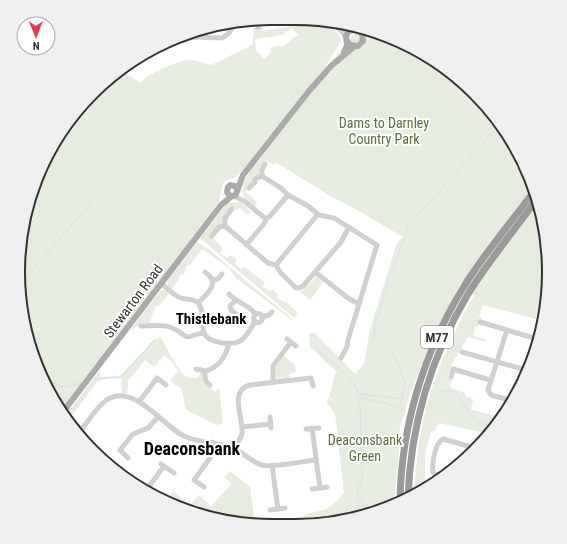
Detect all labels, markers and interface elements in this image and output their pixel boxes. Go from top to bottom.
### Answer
north arrow [16,16,56,56]
text: N [32,39,40,52]
park label: Dams to Darnley Country Park [339,115,429,147]
street label: Stewarton Road [100,261,166,341]
district label: Thistlebank [176,310,247,328]
road number: M77 [421,326,453,348]
park label: Deaconsbank Green [328,432,403,464]
district label: Deaconsbank [144,438,241,459]

